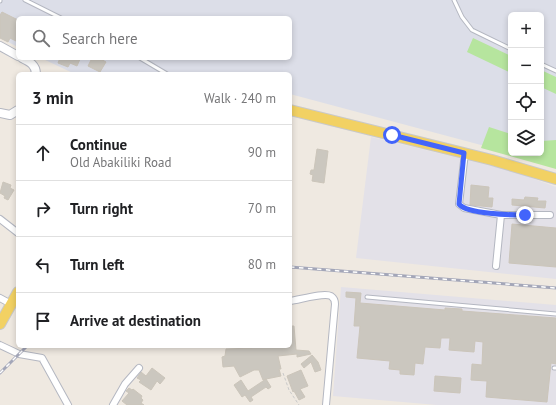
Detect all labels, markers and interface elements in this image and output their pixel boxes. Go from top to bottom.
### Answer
map controls [508,12,544,156]
button: + [508,12,544,48]
search box [16,16,292,60]
icon: search [30,27,52,49]
text: Search here [62,29,138,48]
button: − [508,48,544,84]
button: locate [508,84,544,120]
text: 3 min [32,87,73,109]
text: Walk · 240 m [204,90,276,107]
button: layers [508,120,544,156]
route start [383,126,401,144]
text: Continue [70,135,127,154]
icon: ahead [32,142,54,164]
text: 90 m [248,144,276,161]
text: Old Abakiliki Road [70,154,172,171]
icon: right [32,198,54,220]
text: Turn right [70,199,133,218]
text: 70 m [248,200,276,217]
route end [516,206,534,224]
icon: left [32,254,54,276]
text: Turn left [70,255,124,274]
text: 80 m [248,256,276,273]
icon: arrive [32,310,54,332]
text: Arrive at destination [70,311,201,330]

